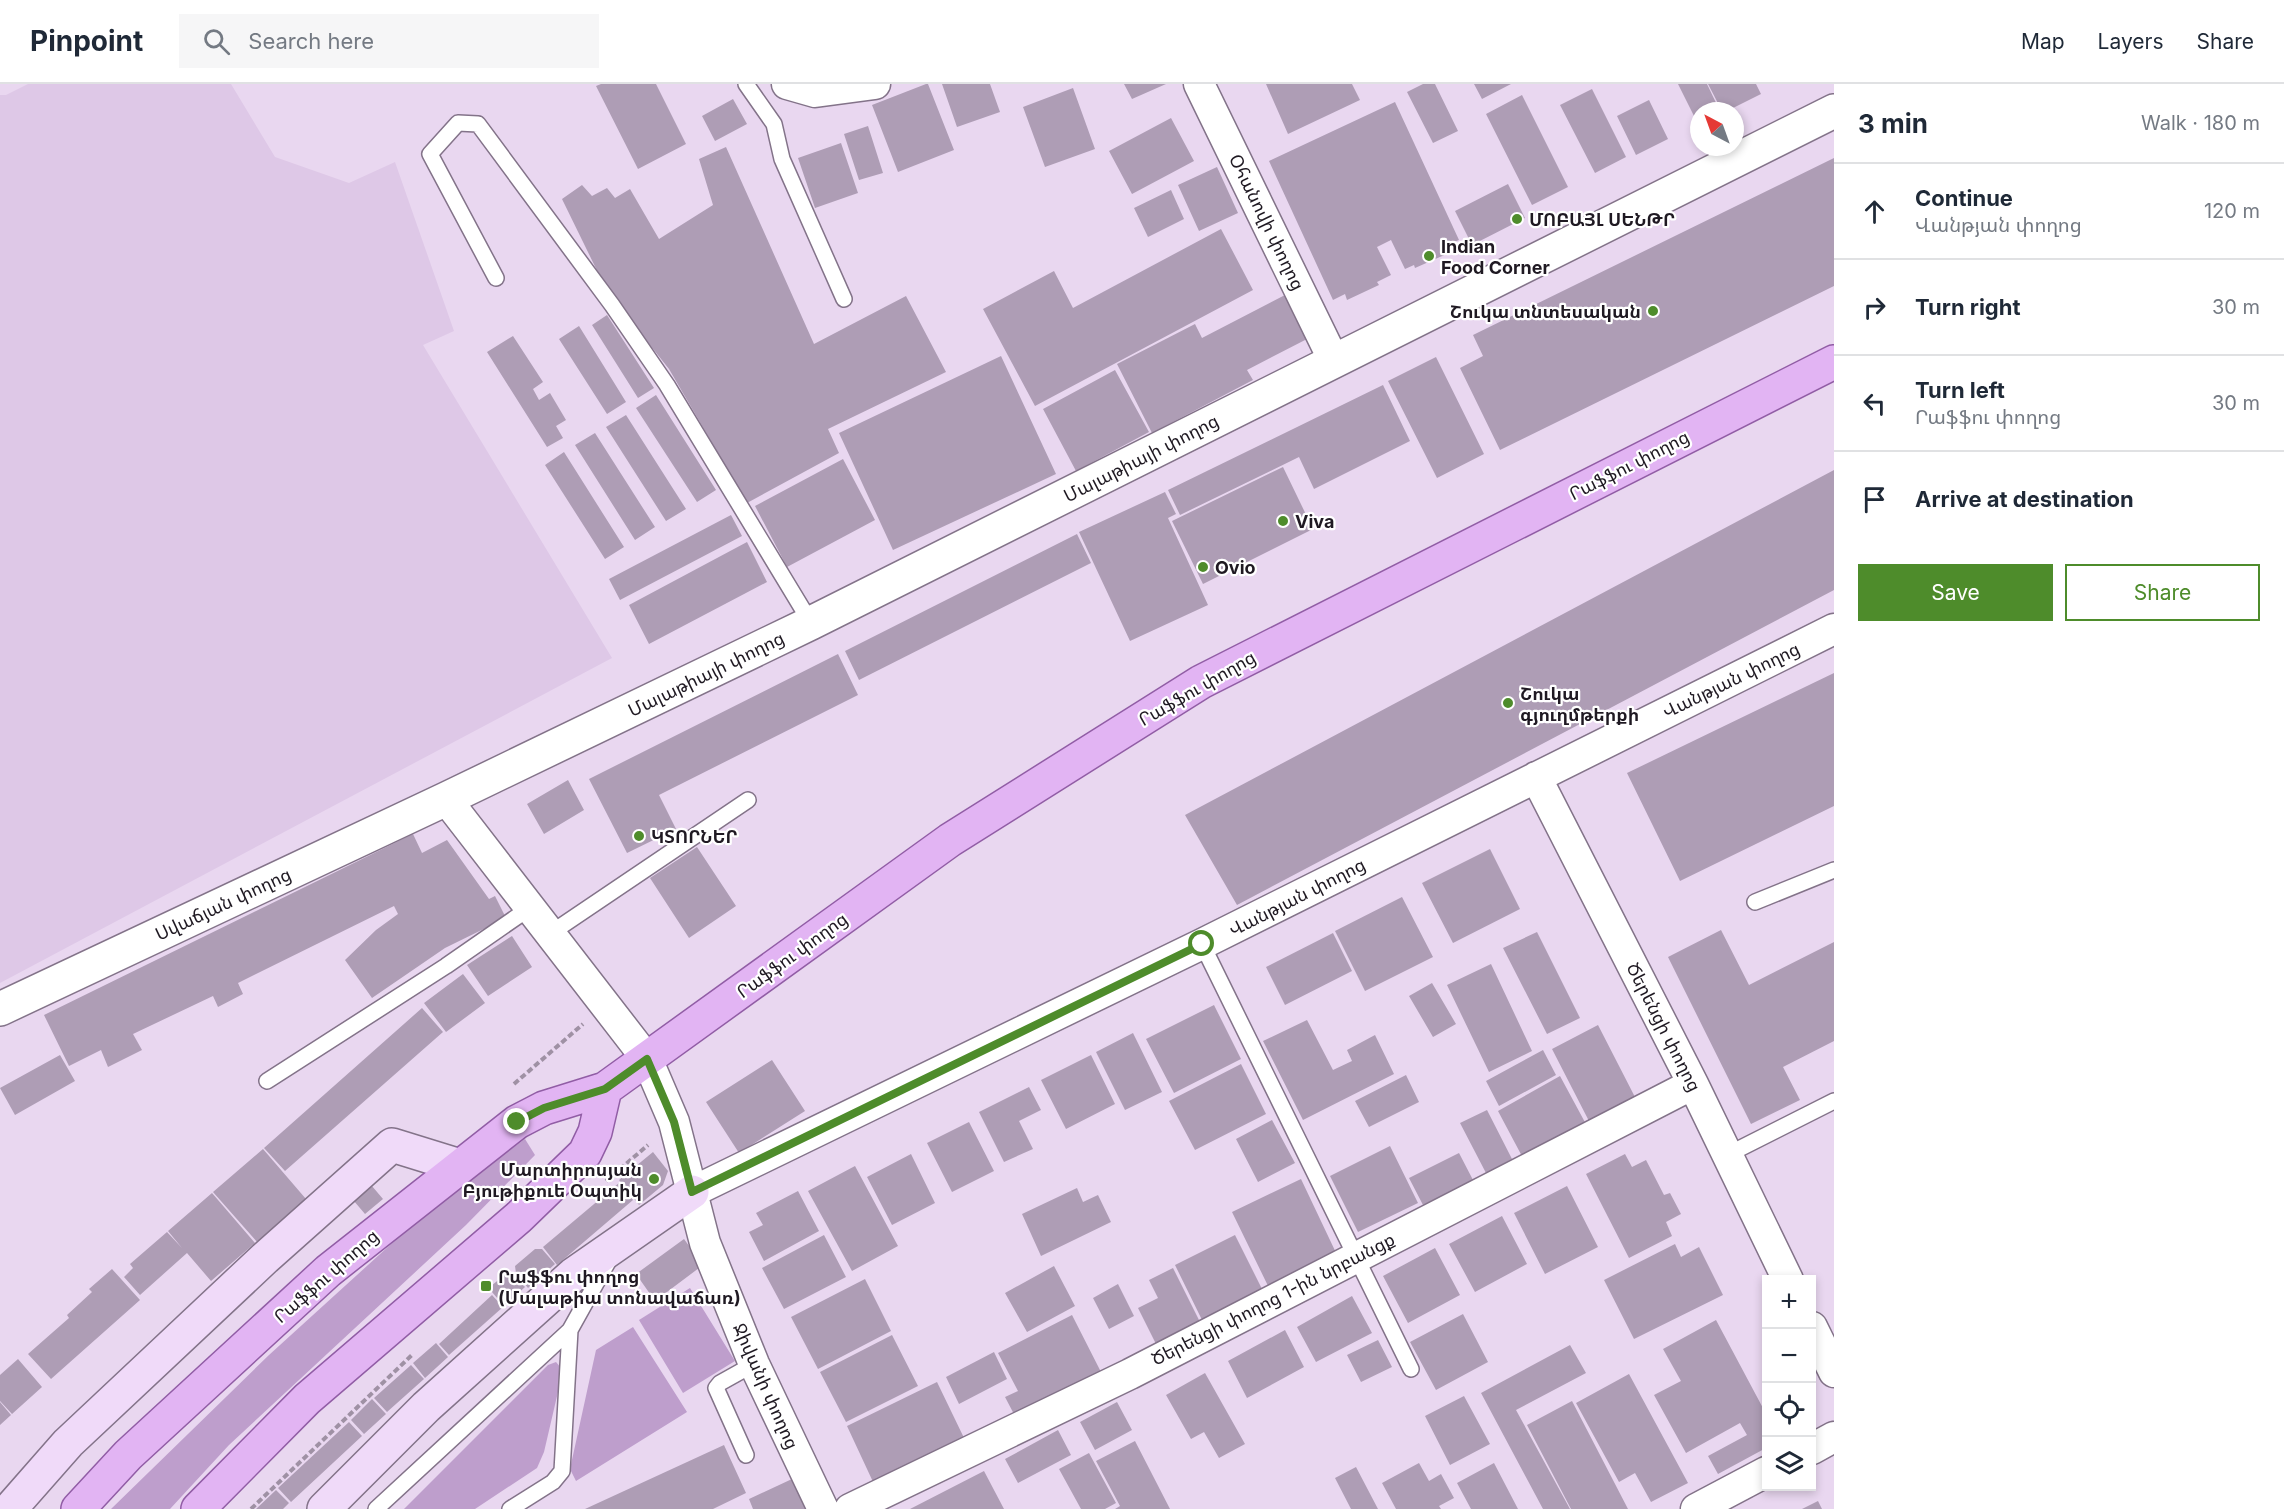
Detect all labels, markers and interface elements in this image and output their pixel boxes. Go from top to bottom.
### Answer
search box [179,14,599,68]
text: Pinpoint [30,24,143,58]
icon: search [200,25,233,58]
text: Search here [248,28,374,54]
text: Map [2021,29,2065,54]
text: Layers [2098,29,2164,54]
text: Share [2197,29,2254,54]
north arrow [1690,102,1744,156]
text: 3 min [1858,108,1928,139]
text: Walk · 180 m [2141,111,2260,135]
street label: Օհանովի փողոց [1225,151,1309,293]
text: Continue [1915,185,2013,211]
icon: ahead [1858,195,1891,228]
text: 120 m [2204,199,2260,223]
place label: ՄՈԲԱՅԼ ՍԵՆԹՐ [1529,209,1675,230]
marker: ՄՈԲԱՅԼ ՍԵՆԹՐ [1510,212,1524,226]
text: Վանթյան փողոց [1915,213,2082,237]
place label: Indian Food Corner [1441,236,1550,278]
marker: Indian Food Corner [1422,249,1436,263]
icon: right [1858,291,1891,324]
text: Turn right [1915,294,2021,320]
text: 30 m [2212,295,2260,319]
place label: Շուկա տնտեսական [1450,301,1641,322]
marker: Շուկա տնտեսական [1646,304,1660,318]
text: Turn left [1915,377,2005,403]
icon: left [1858,387,1891,420]
text: 30 m [2212,391,2260,415]
text: Րաֆֆու փողոց [1915,405,2061,429]
street label: Մալաթիայի փողոց [1060,410,1222,506]
street label: Րաֆֆու փողոց [1566,426,1692,504]
icon: arrive [1858,483,1891,516]
text: Arrive at destination [1915,486,2134,512]
place label: Viva [1295,511,1334,532]
marker: Viva [1276,514,1290,528]
place label: Ovio [1215,557,1256,578]
marker: Ovio [1196,560,1210,574]
button: Save [1858,564,2053,621]
button: Share [2065,564,2260,621]
street label: Մալաթիայի փողոց [625,627,787,721]
street label: Վանթյան փողոց [1659,638,1803,722]
street label: Րաֆֆու փողոց [1135,646,1259,730]
place label: Շուկա գյուղմթերքի [1520,683,1639,725]
marker: Շուկա գյուղմթերքի [1501,696,1515,710]
place label: ԿՏՈՐՆԵՐ [651,826,738,847]
marker: ԿՏՈՐՆԵՐ [632,829,646,843]
street label: Վանթյան փողոց [1225,854,1369,940]
street label: Սվաճյան փողոց [152,863,294,945]
street label: Րաֆֆու փողոց [733,908,851,1002]
route start [1188,930,1214,956]
street label: Ծերենցի փողոց [1622,959,1706,1095]
route end [503,1108,529,1134]
place label: Մարտիրոսյան Բյութիքուե Օպտիկ [462,1159,642,1201]
marker: Մարտիրոսյան Բյութիքուե Օպտիկ [647,1172,661,1186]
street label: Րաֆֆու փողոց [269,1225,383,1327]
street label: Ծերենցի փողոց 1-ին նրբանցք [1148,1228,1398,1370]
place label: Րաֆֆու փողոց (Մալաթիա տոնավաճառ) [498,1266,741,1308]
map controls [1762,1275,1816,1491]
button: + [1762,1275,1816,1329]
marker: Րաֆֆու փողոց (Մալաթիա տոնավաճառ) [479,1279,493,1293]
street label: Ջիվանի փողոց [729,1320,803,1452]
button: − [1762,1329,1816,1383]
button: locate [1762,1383,1816,1437]
button: layers [1762,1437,1816,1491]

